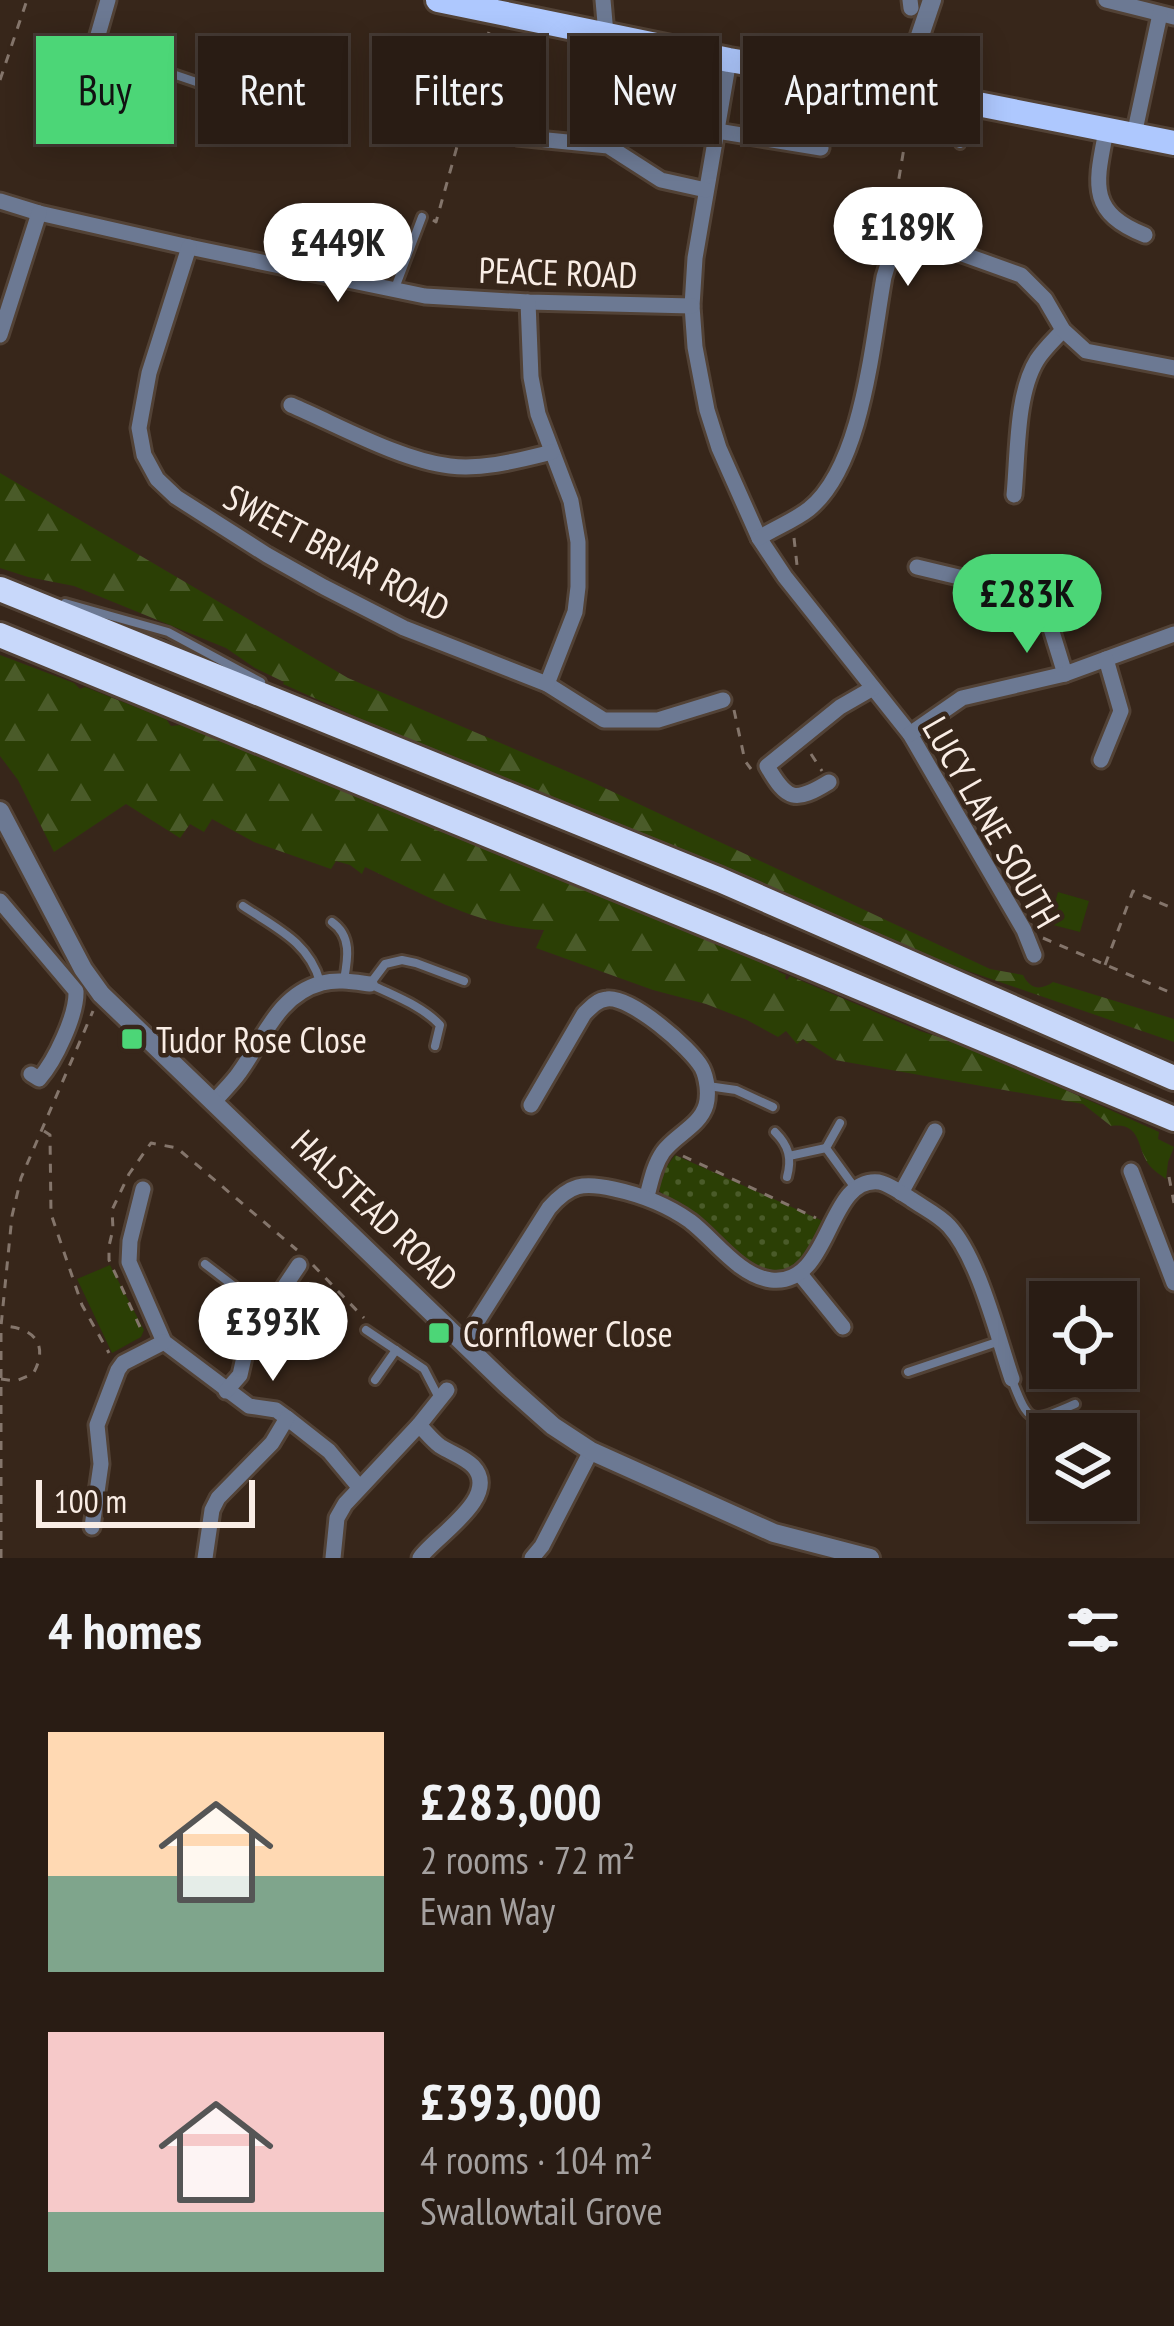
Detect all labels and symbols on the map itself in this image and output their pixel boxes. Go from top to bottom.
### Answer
pin: £189K [824,187,992,289]
pin: £449K [254,203,422,305]
street label: PEACE ROAD [478,246,638,298]
street label: SWEET BRIAR ROAD [216,473,458,631]
pin: £283K [943,554,1111,656]
street label: LUCY LANE SOUTH [913,708,1071,936]
place label: Tudor Rose Close [156,1016,367,1063]
marker: Tudor Rose Close [119,1026,145,1052]
street label: HALSTEAD ROAD [282,1119,468,1301]
pin: £393K [189,1282,357,1384]
place label: Cornflower Close [463,1310,673,1357]
marker: Cornflower Close [426,1320,452,1346]
scale bar [36,1474,255,1527]

